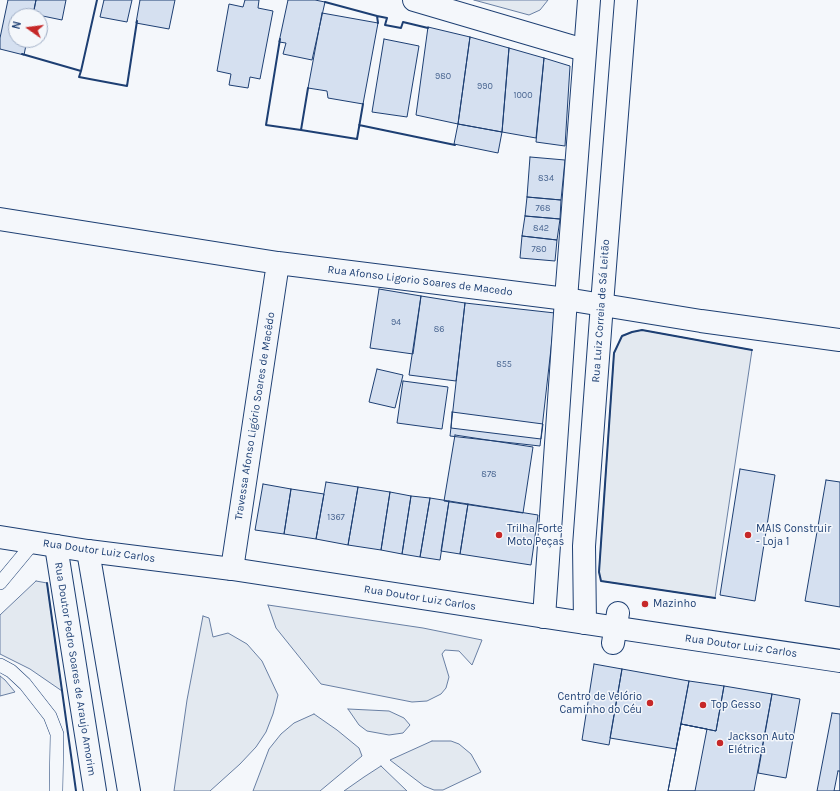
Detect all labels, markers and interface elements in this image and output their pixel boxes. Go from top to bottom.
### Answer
north arrow [8,8,48,48]
text: N [10,20,24,31]
house number: 980 [435,71,451,81]
house number: 990 [477,81,493,91]
house number: 1000 [514,90,532,100]
house number: 834 [538,173,554,183]
house number: 768 [536,203,550,213]
house number: 842 [533,223,549,233]
street label: Rua Luiz Correia de Sá Leitão [589,239,613,383]
house number: 780 [531,244,547,254]
street label: Rua Afonso Ligorio Soares de Macedo [327,263,513,299]
street label: Travessa Afonso Ligório Soares de Macêdo [232,311,278,521]
house number: 94 [391,317,401,327]
house number: 86 [434,324,444,334]
house number: 855 [496,359,512,369]
house number: 878 [481,469,497,479]
house number: 1367 [327,512,345,522]
place label: Trilha Forte Moto Peças [507,522,564,548]
place label: MAIS Construir - Loja 1 [756,522,831,548]
marker: Trilha Forte Moto Peças [494,530,504,540]
marker: MAIS Construir - Loja 1 [743,530,753,540]
street label: Rua Doutor Luiz Carlos [42,537,156,565]
street label: Rua Doutor Pedro Soares de Araujo Amorim [52,561,98,777]
street label: Rua Doutor Luiz Carlos [363,583,477,613]
place label: Mazinho [653,597,696,611]
marker: Mazinho [640,599,650,609]
street label: Rua Doutor Luiz Carlos [684,632,798,660]
place label: Centro de Velório Caminho do Céu [558,690,642,716]
marker: Centro de Velório Caminho do Céu [645,698,655,708]
place label: Top Gesso [711,698,761,712]
marker: Top Gesso [698,700,708,710]
place label: Jackson Auto Elétrica [728,730,795,756]
marker: Jackson Auto Elétrica [715,738,725,748]

